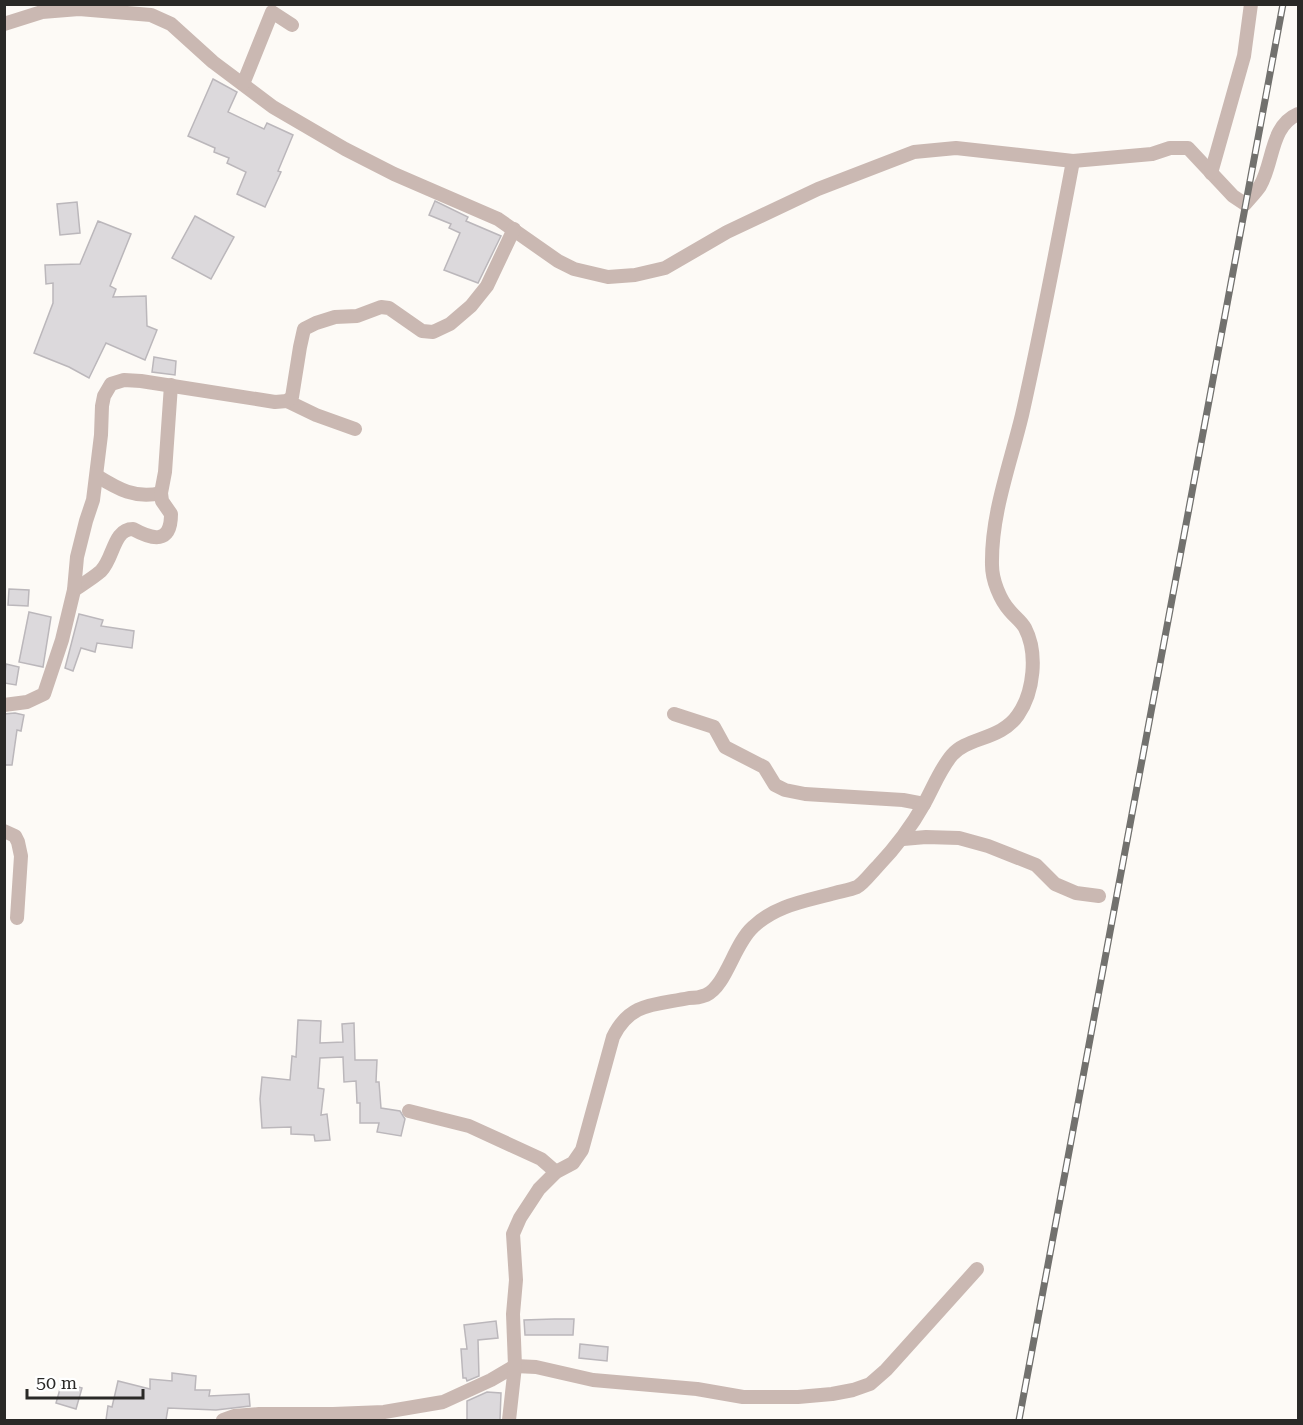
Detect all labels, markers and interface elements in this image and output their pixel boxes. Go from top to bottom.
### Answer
scale bar [27,1362,142,1400]
text: 50 m [36,1372,77,1393]

